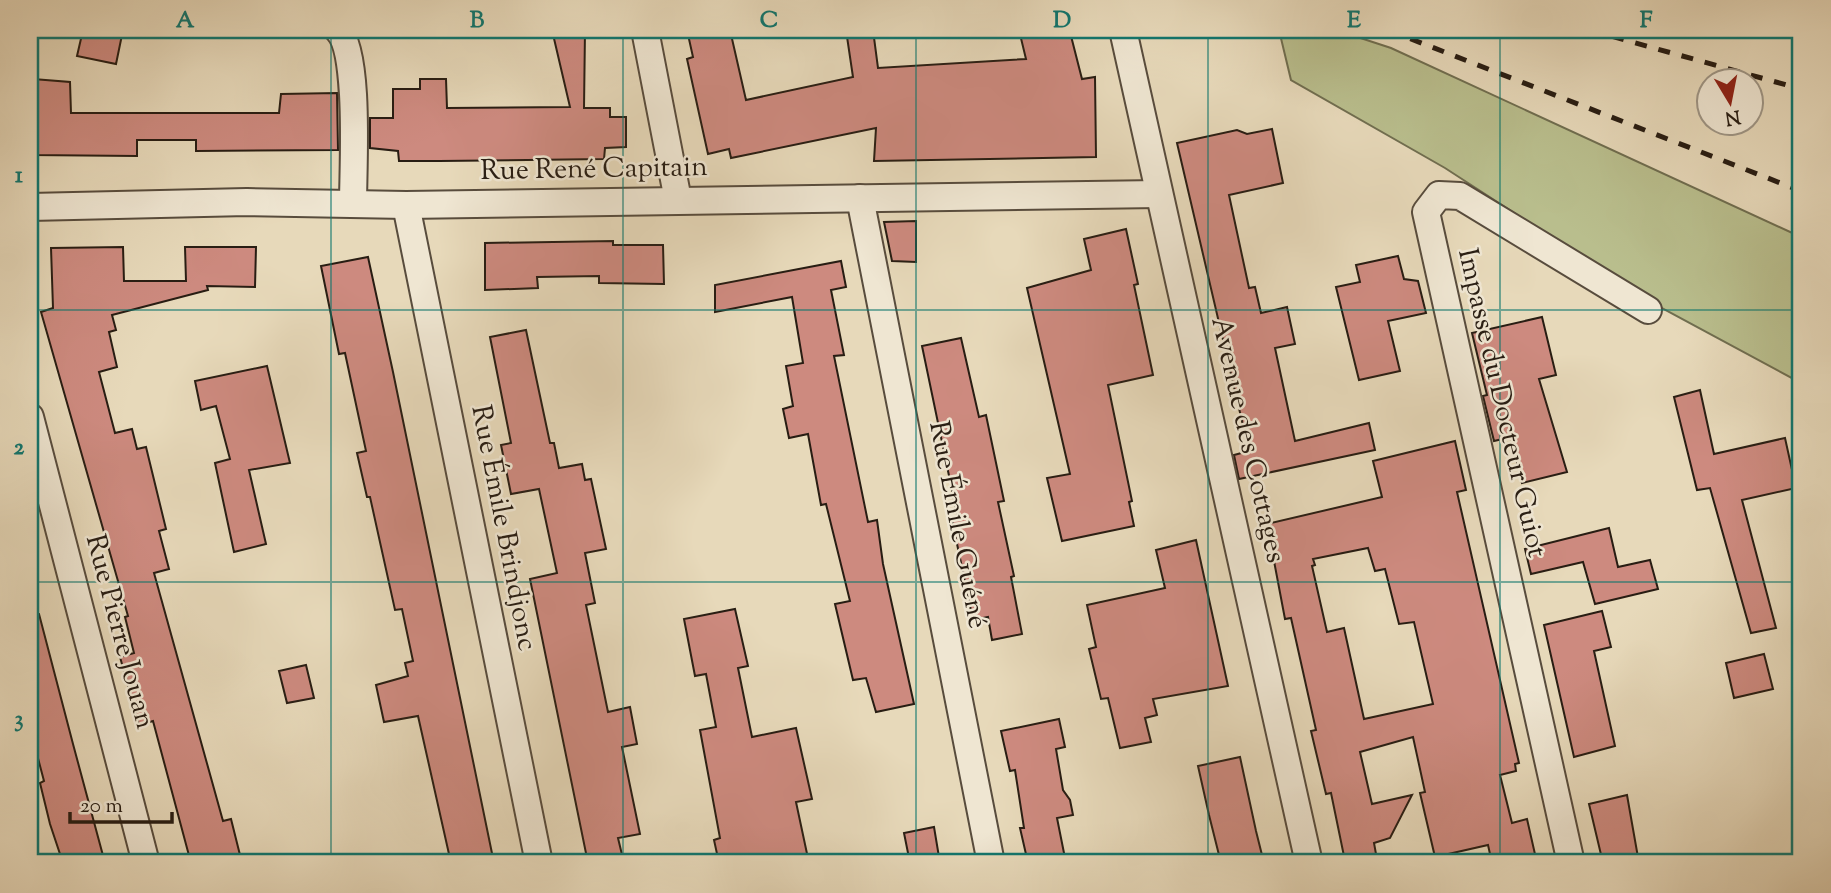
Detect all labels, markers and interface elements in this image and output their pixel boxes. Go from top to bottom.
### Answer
text: A [176,5,195,38]
text: B [470,5,485,38]
text: C [760,5,778,38]
text: D [1053,5,1071,38]
text: E [1347,5,1361,38]
text: F [1640,5,1653,38]
north arrow [1694,66,1764,136]
text: N [1723,102,1742,131]
street label: Rue René Capitain [480,148,708,192]
text: 1 [15,160,23,193]
street label: Impasse du Docteur Guiot [1446,245,1556,562]
street label: Avenue des Cottages [1199,313,1295,567]
street label: Rue Émile Brindjonc [460,402,546,654]
street label: Rue Émile Guéné [917,418,997,632]
text: 2 [14,432,25,465]
street label: Rue Pierre Jouan [74,530,164,734]
text: 3 [14,704,24,737]
scale bar [70,781,172,825]
text: 20 m [80,792,123,822]

